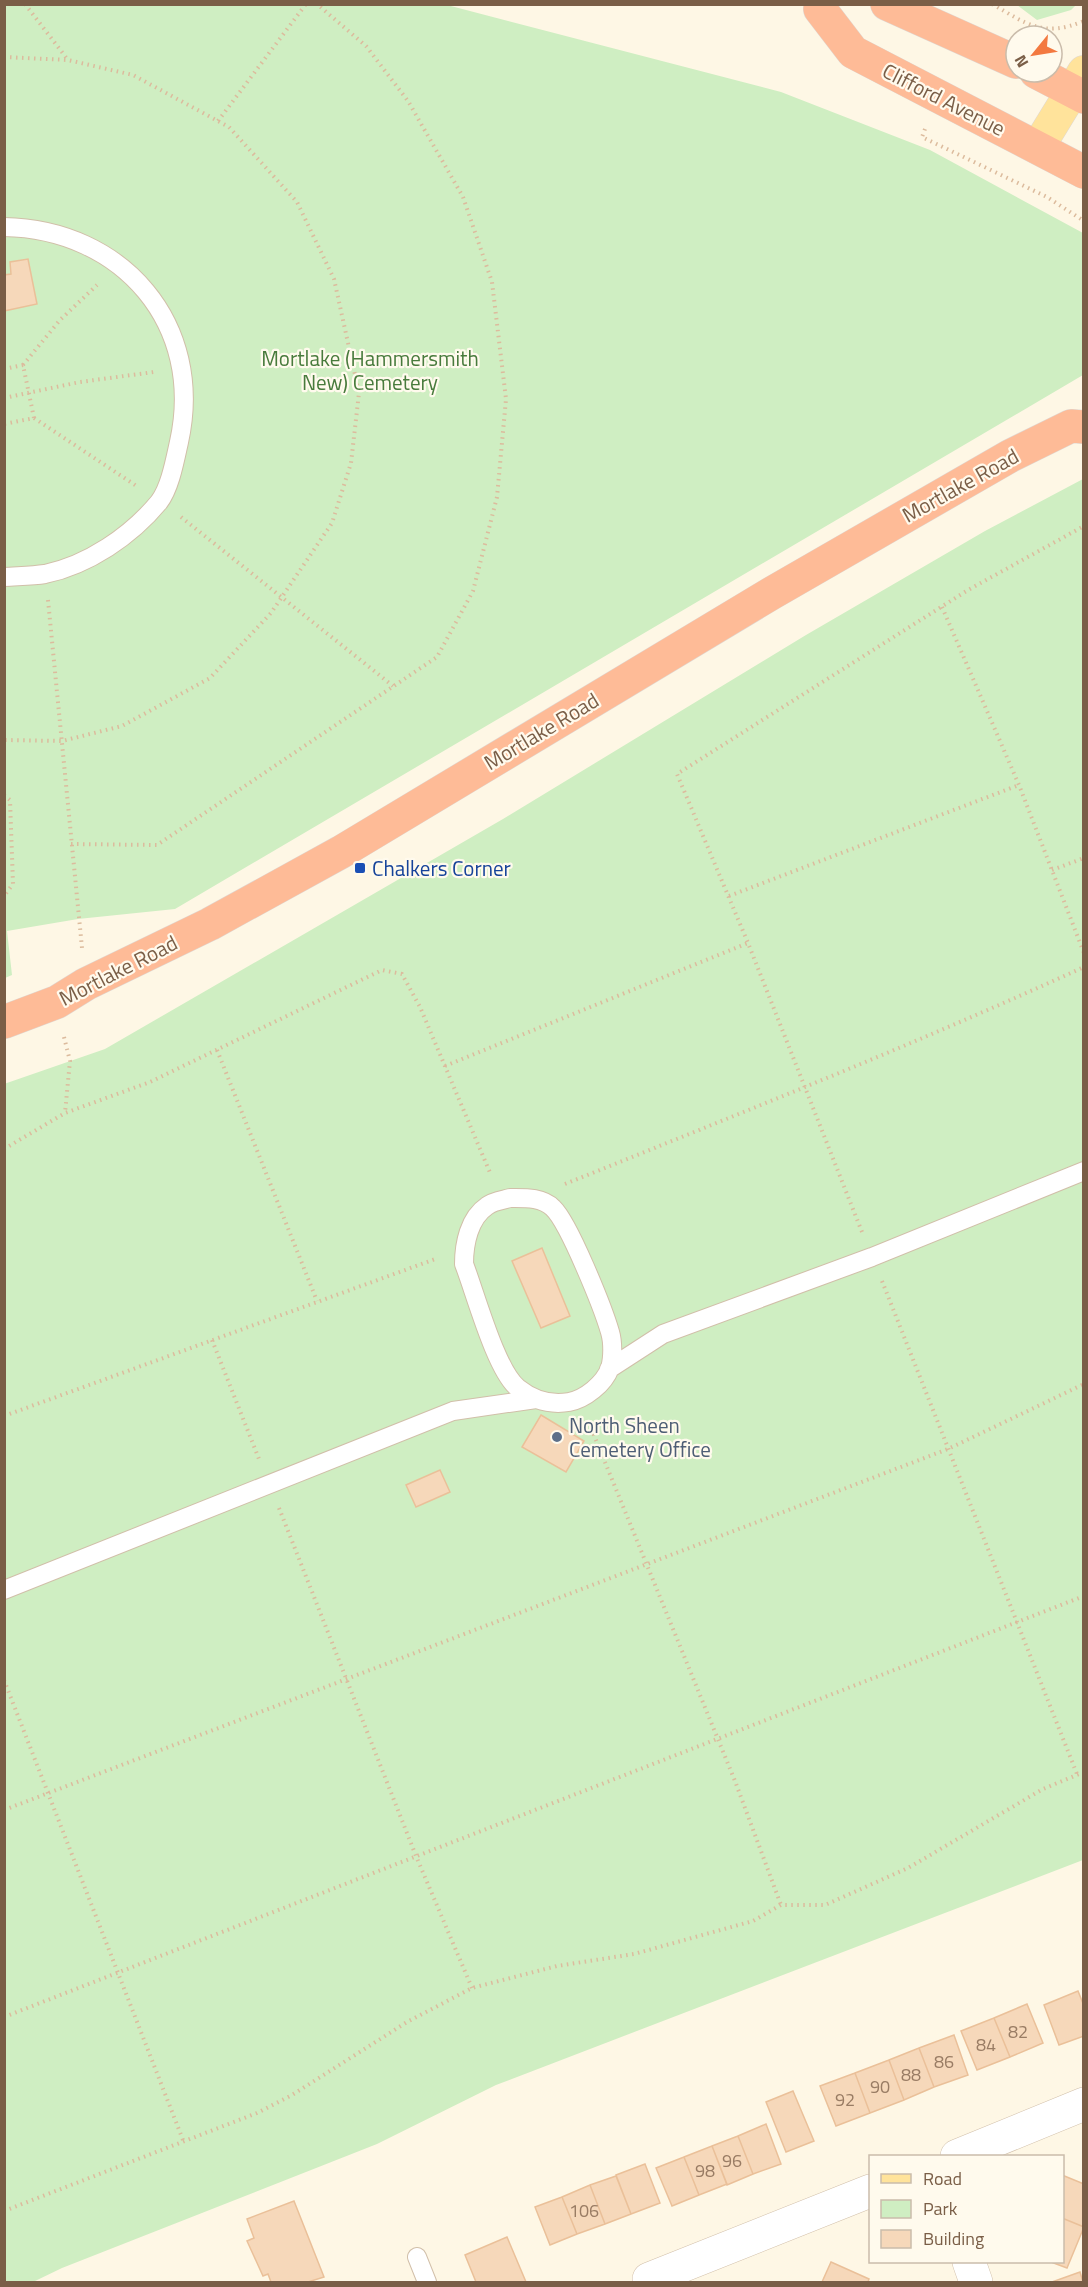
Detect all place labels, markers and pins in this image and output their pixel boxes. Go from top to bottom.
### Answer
place label: Chalkers Corner [372,852,511,884]
marker: Chalkers Corner [353,861,367,875]
place label: North Sheen Cemetery Office [569,1409,711,1465]
marker: North Sheen Cemetery Office [550,1430,564,1444]

